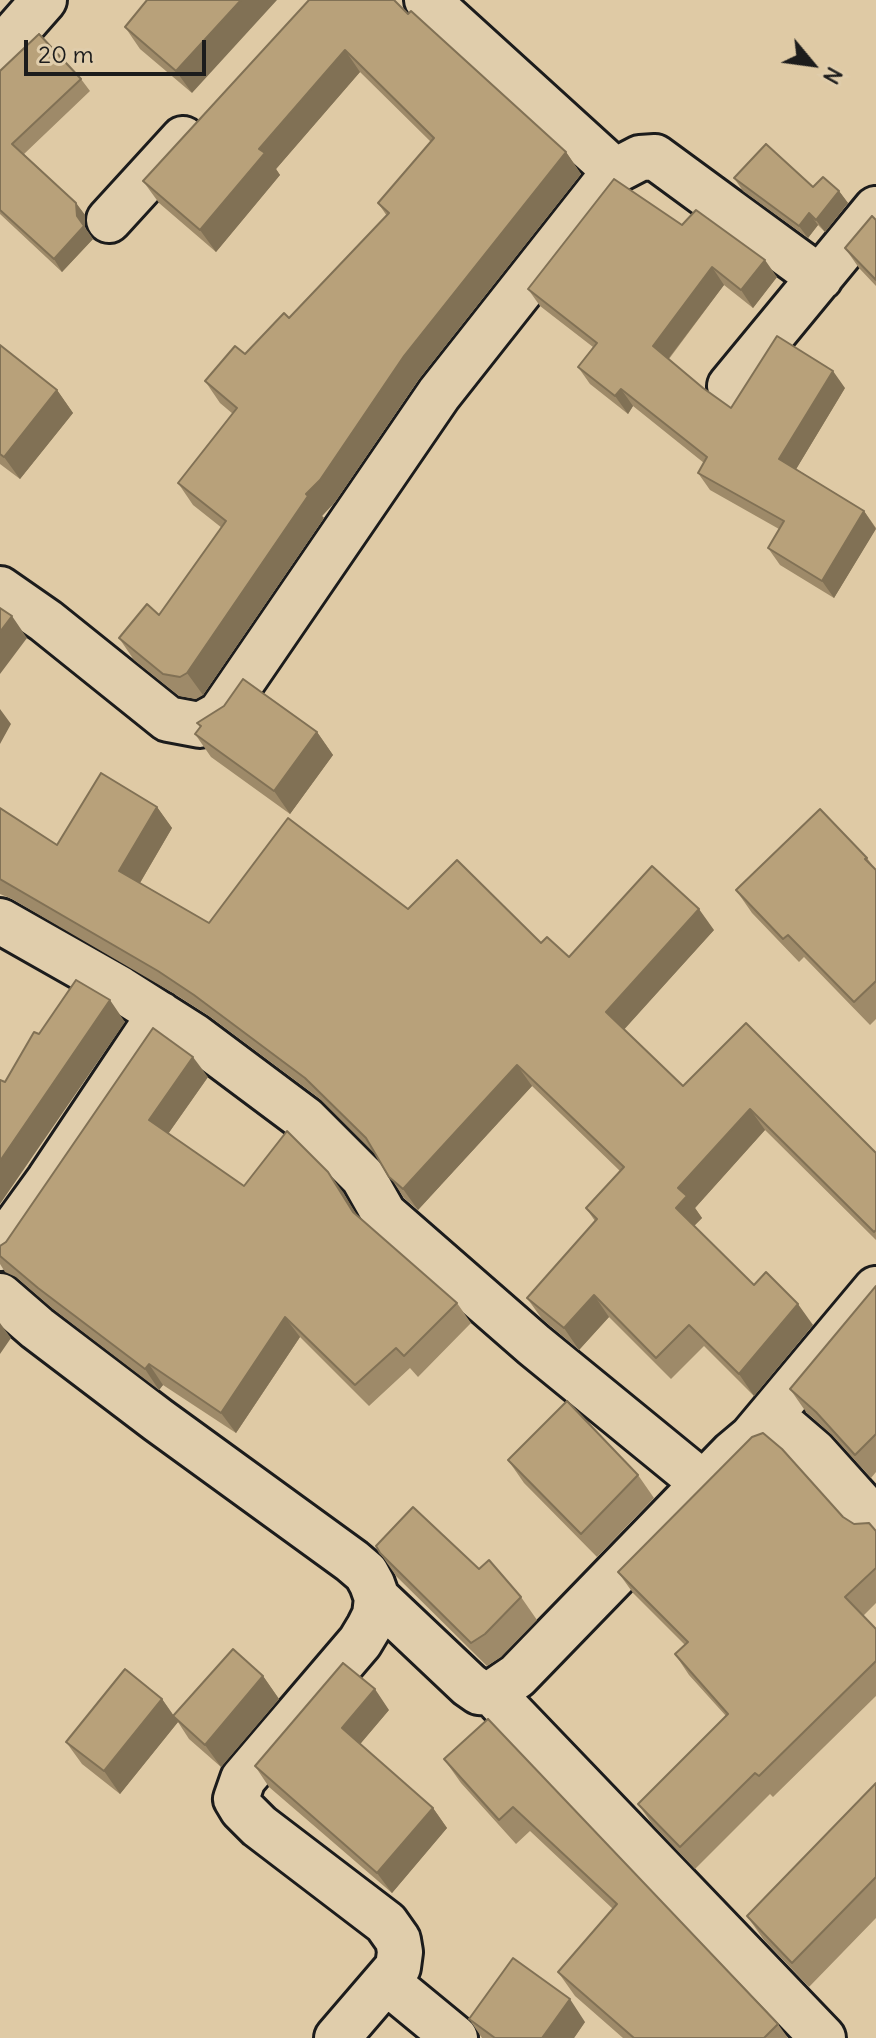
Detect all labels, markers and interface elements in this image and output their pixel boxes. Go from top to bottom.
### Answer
scale bar [28,24,210,74]
north arrow [772,24,852,104]
text: 20 m [38,39,94,69]
text: N [817,62,849,89]

